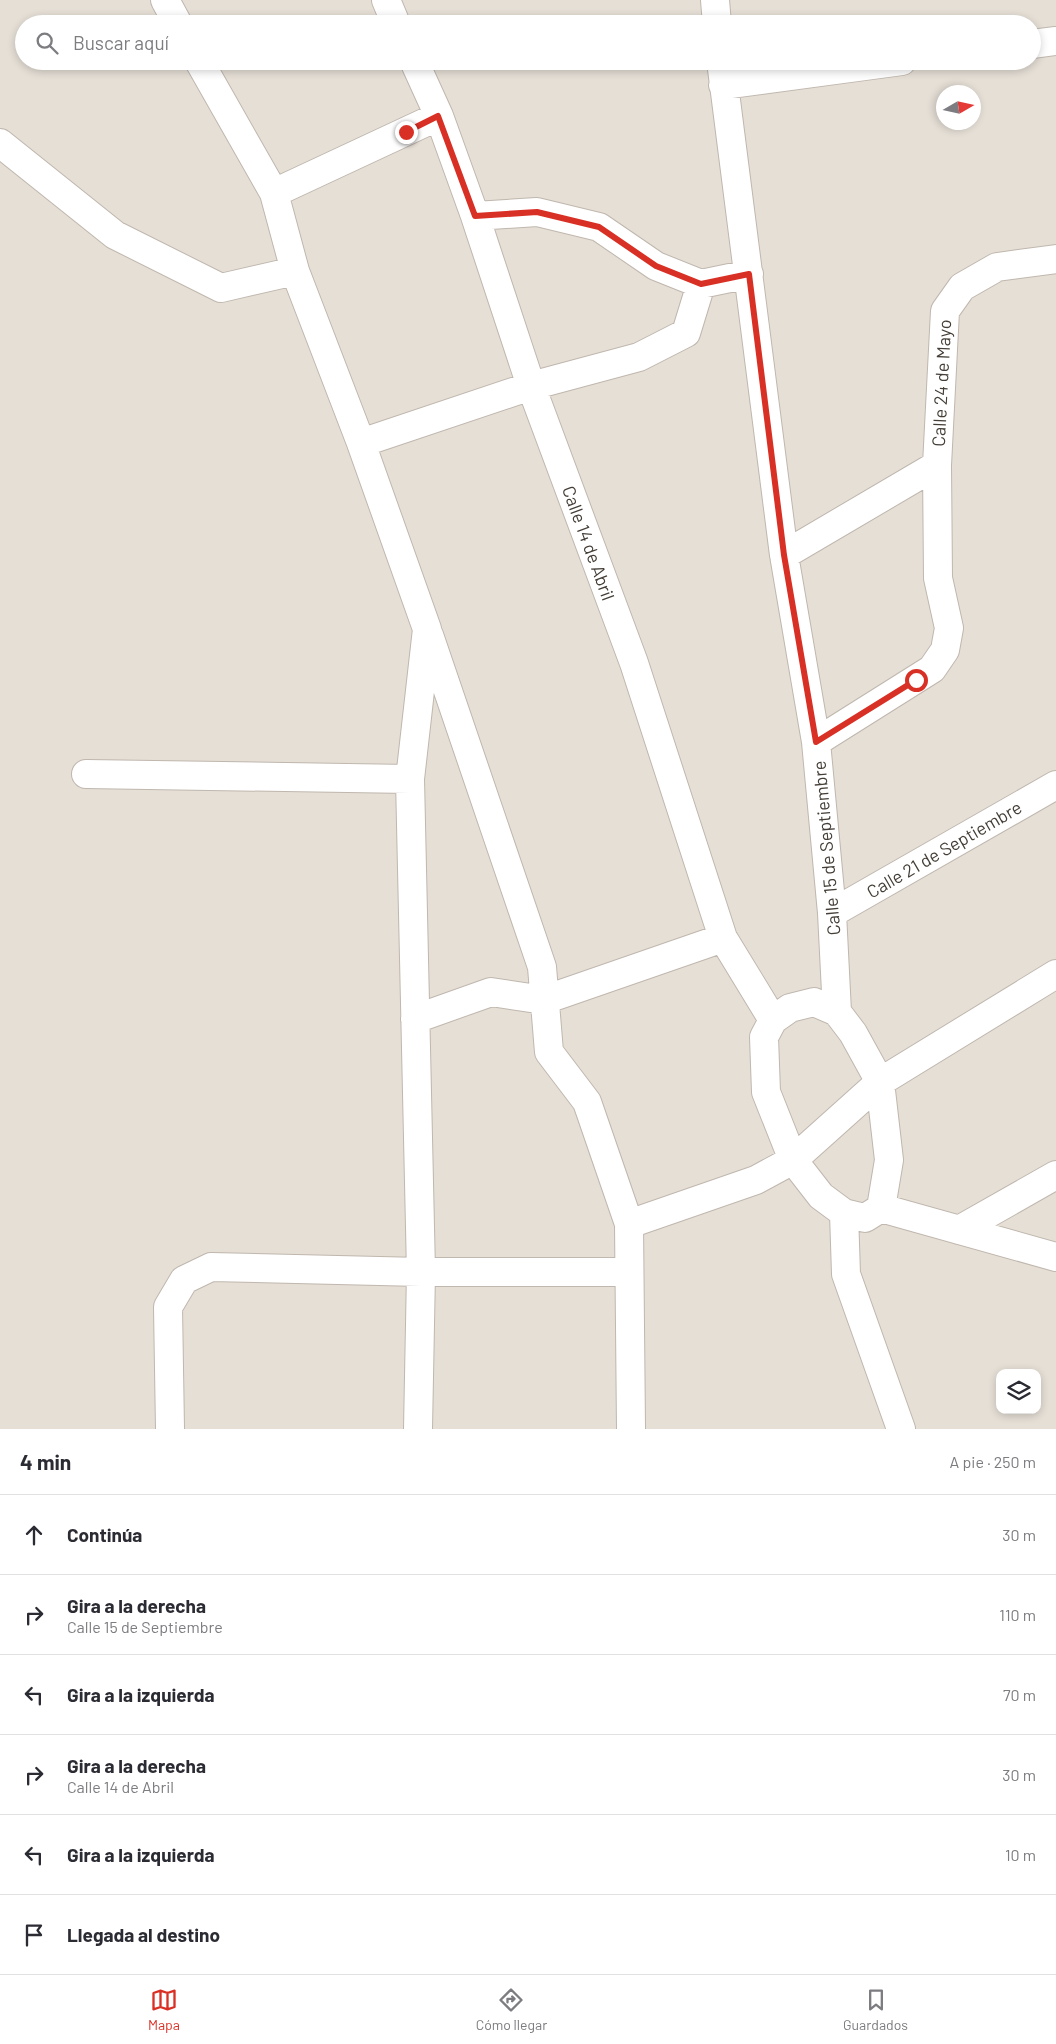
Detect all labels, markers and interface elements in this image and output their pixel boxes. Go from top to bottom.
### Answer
search box [15,15,1041,70]
icon: search [33,29,61,57]
text: Buscar aquí [73,31,169,54]
north arrow [936,85,981,130]
route end [395,121,418,144]
street label: Calle 24 de Mayo [927,319,955,447]
street label: Calle 14 de Abril [558,483,620,603]
route start [905,669,928,692]
street label: Calle 15 de Septiembre [807,760,845,936]
street label: Calle 21 de Septiembre [863,796,1025,902]
map controls [996,1369,1041,1414]
button: layers [996,1369,1041,1414]
text: 4 min [20,1449,71,1474]
text: A pie · 250 m [950,1452,1036,1471]
icon: ahead [20,1521,48,1549]
text: Continúa [67,1523,142,1546]
text: 30 m [1002,1525,1036,1544]
text: Gira a la derecha [67,1594,206,1617]
icon: right [20,1601,48,1629]
text: 110 m [999,1605,1036,1624]
text: Calle 15 de Septiembre [67,1617,223,1636]
icon: left [20,1681,48,1709]
text: Gira a la izquierda [67,1683,215,1706]
text: 70 m [1003,1685,1036,1704]
text: Gira a la derecha [67,1754,206,1777]
icon: right [20,1761,48,1789]
text: 30 m [1002,1765,1036,1784]
text: Calle 14 de Abril [67,1777,174,1796]
icon: left [20,1841,48,1869]
text: Gira a la izquierda [67,1843,215,1866]
text: 10 m [1005,1845,1036,1864]
icon: arrive [20,1921,48,1949]
text: Llegada al destino [67,1923,220,1946]
tab: Mapa [148,1986,180,2033]
tab: Cómo llegar [476,1986,547,2033]
tab: Guardados [843,1986,908,2033]

